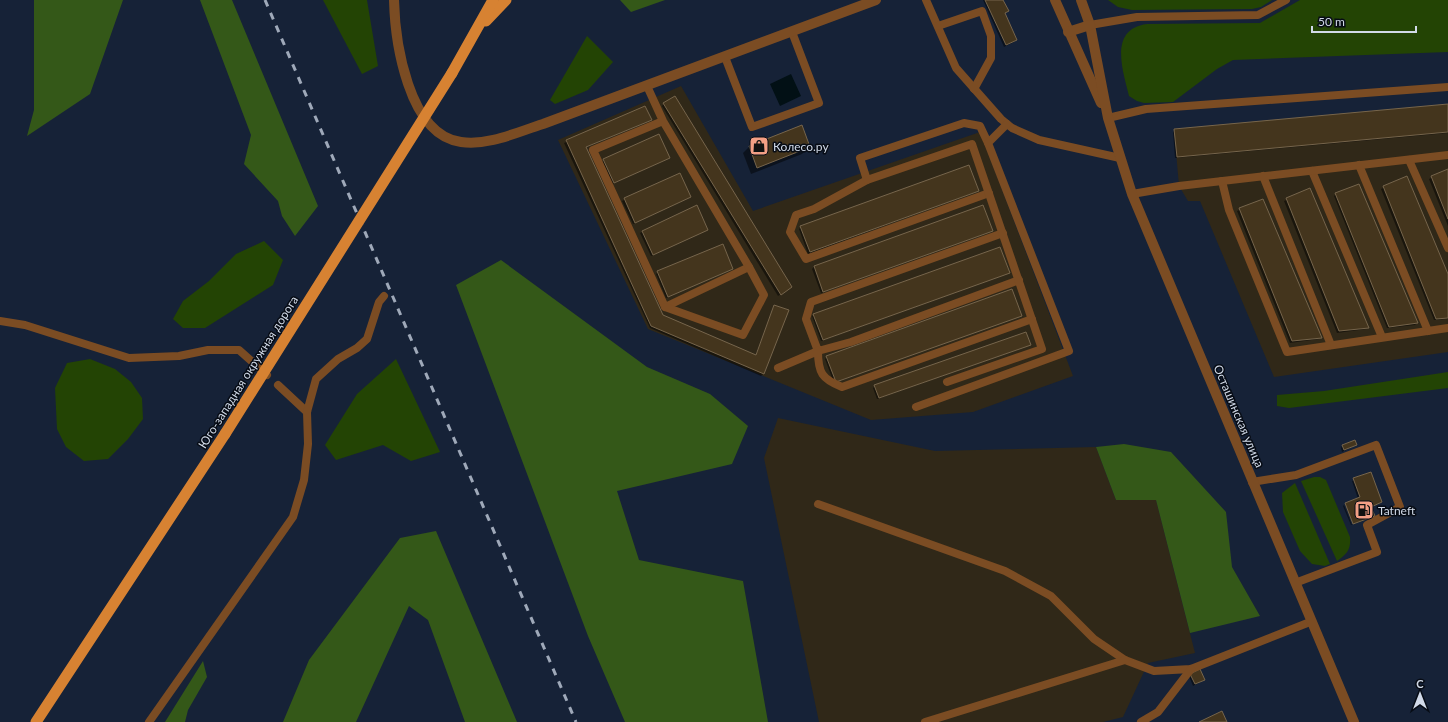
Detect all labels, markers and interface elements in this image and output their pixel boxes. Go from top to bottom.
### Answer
scale bar [1312,8,1416,34]
text: 50 m [1318,14,1345,29]
shop icon: Колесо.ру [748,135,770,157]
place label: Колесо.ру [773,139,829,154]
street label: Юго-западная окружная дорога [195,293,301,451]
street label: Осташинская улица [1211,362,1267,470]
fuel station icon: Tatneft [1353,499,1375,521]
place label: Tatneft [1378,503,1416,518]
north arrow [1400,674,1440,714]
text: С [1416,677,1424,690]

